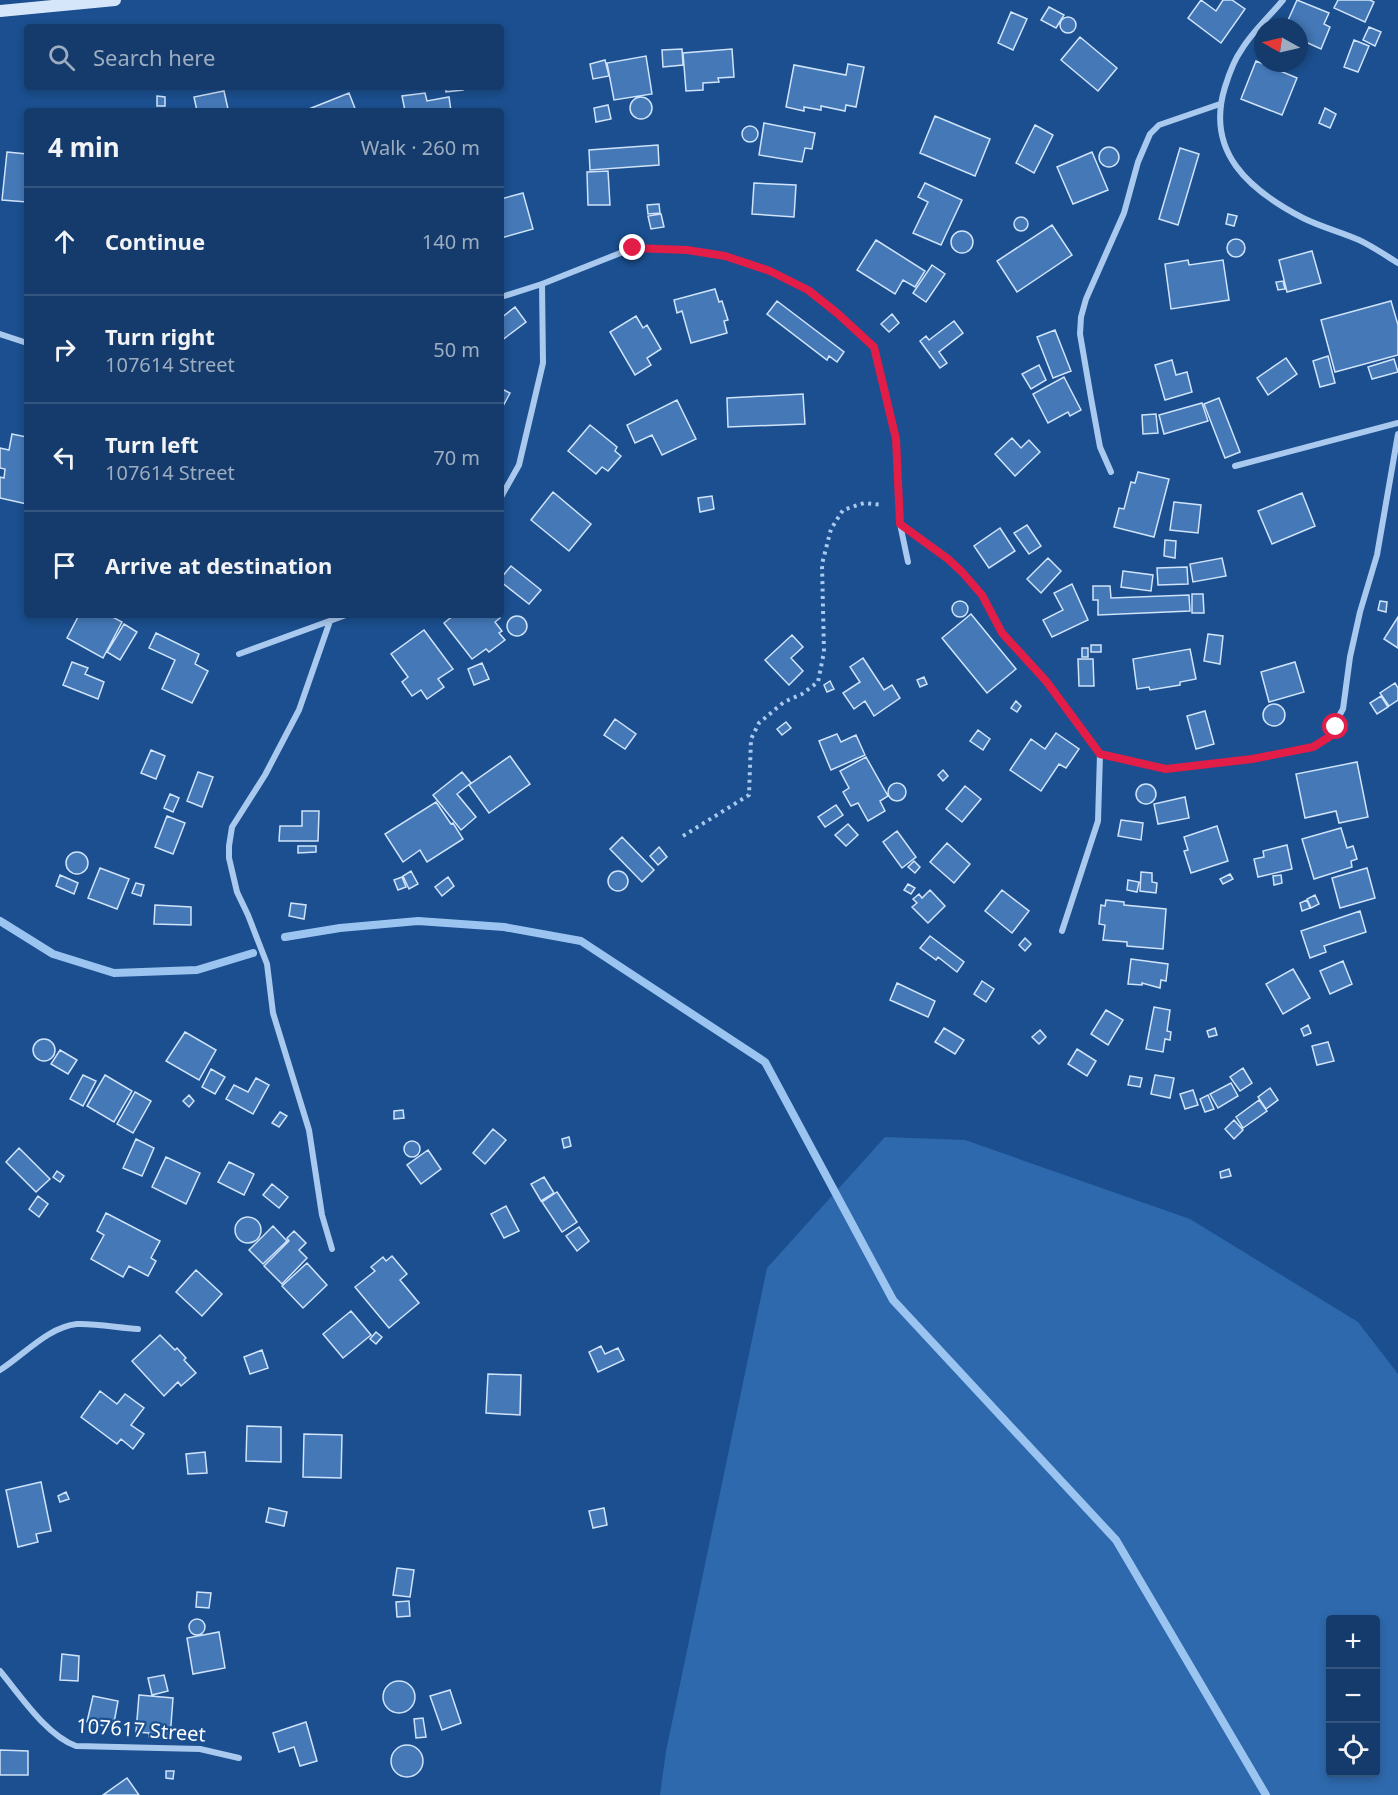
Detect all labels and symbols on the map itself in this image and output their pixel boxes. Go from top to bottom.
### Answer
north arrow [1254,18,1308,72]
route end [619,234,645,260]
route start [1322,713,1348,739]
street label: 107617 Street [75,1712,207,1747]

